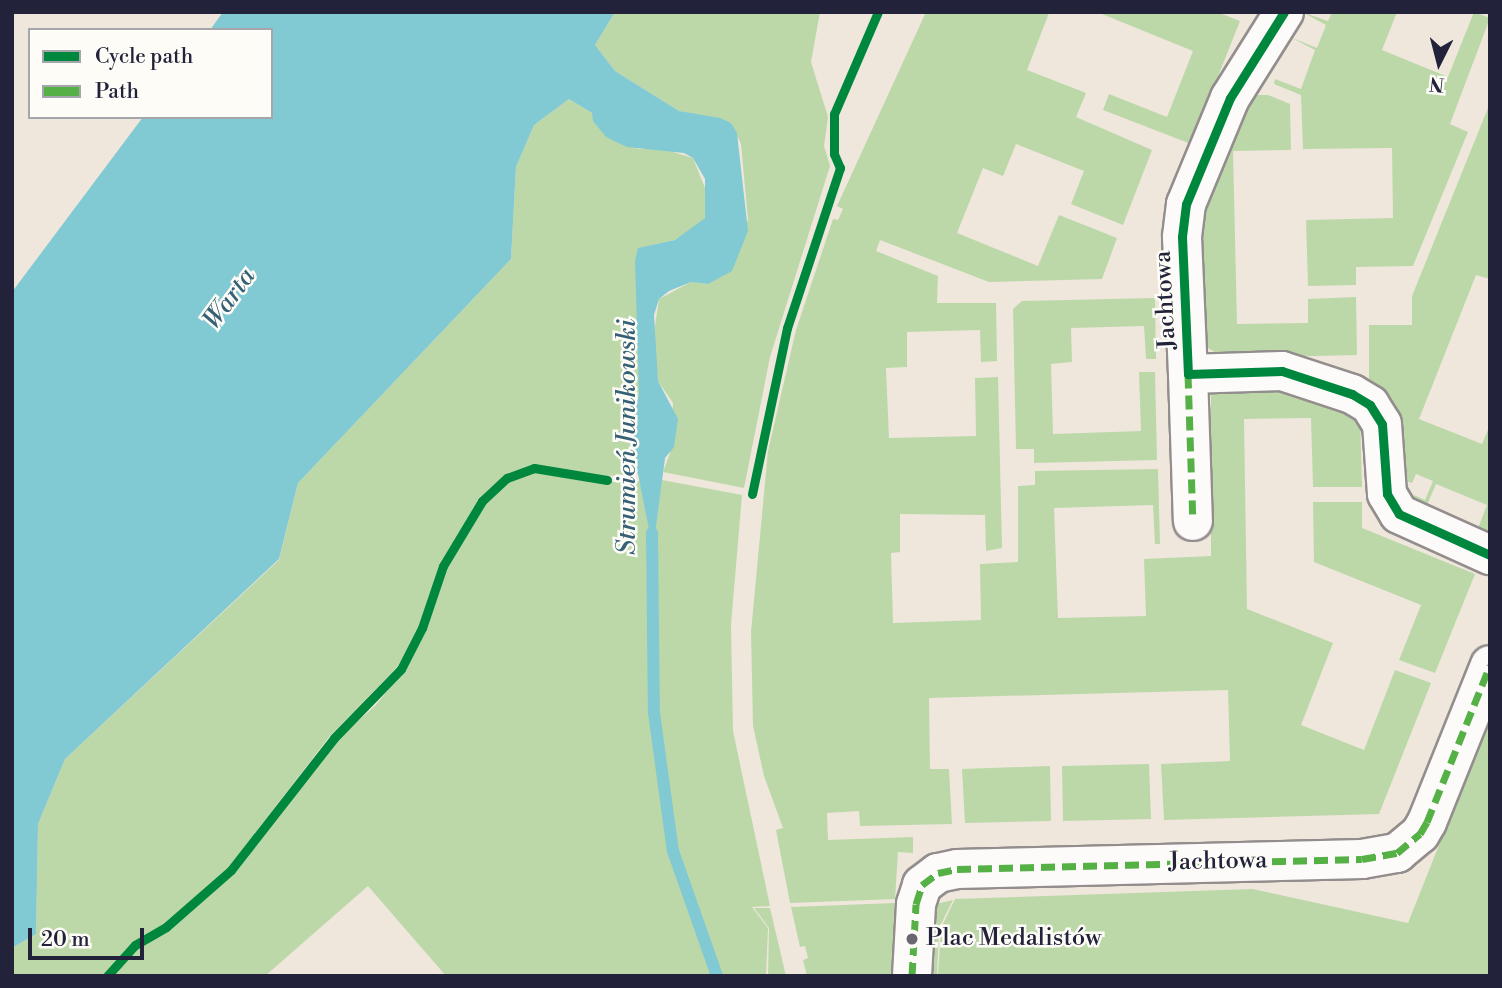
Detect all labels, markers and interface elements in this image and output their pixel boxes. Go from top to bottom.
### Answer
legend [28,28,273,119]
north arrow [1404,28,1474,98]
text: Cycle path [95,44,193,70]
text: N [1428,71,1446,97]
text: Path [95,79,139,105]
street label: Jachtowa [1149,250,1183,350]
water label: Warta [197,262,263,336]
water label: Strumień Junikowski [612,319,644,555]
street label: Jachtowa [1168,847,1268,877]
scale bar [32,914,147,958]
place label: Plac Medalistów [926,925,1101,953]
text: 20 m [41,927,90,953]
marker: Plac Medalistów [904,931,920,947]

